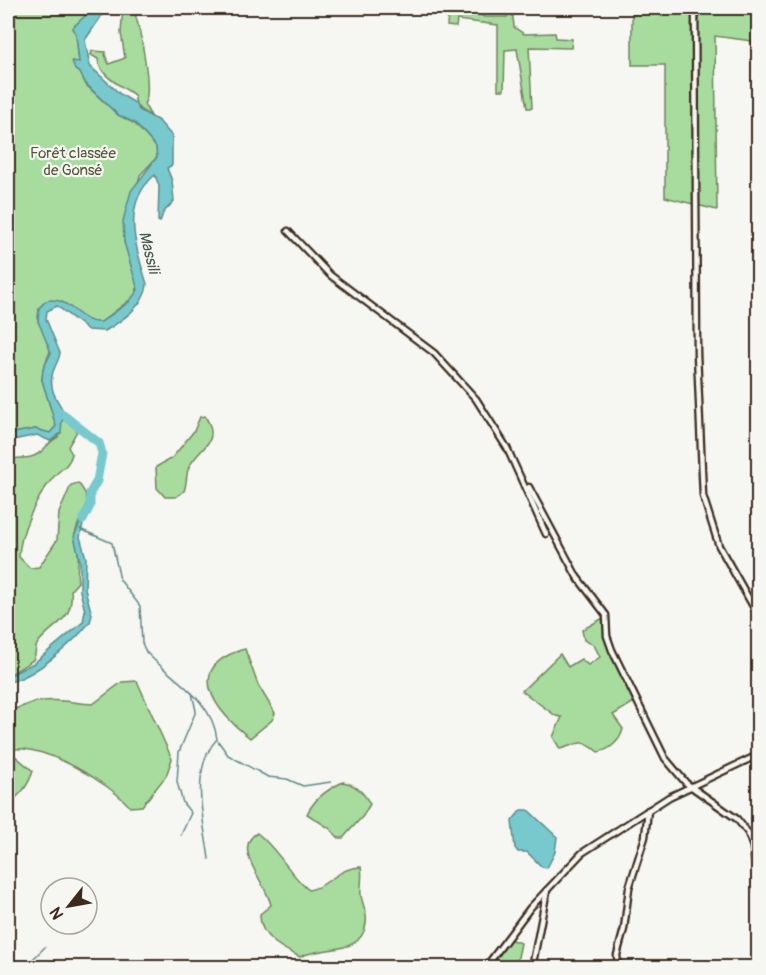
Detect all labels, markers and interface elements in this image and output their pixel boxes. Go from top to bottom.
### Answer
park label: Forêt classée de Gonsé [30,144,117,180]
water label: Massili [134,229,164,277]
north arrow [39,876,99,936]
text: N [46,903,68,923]

